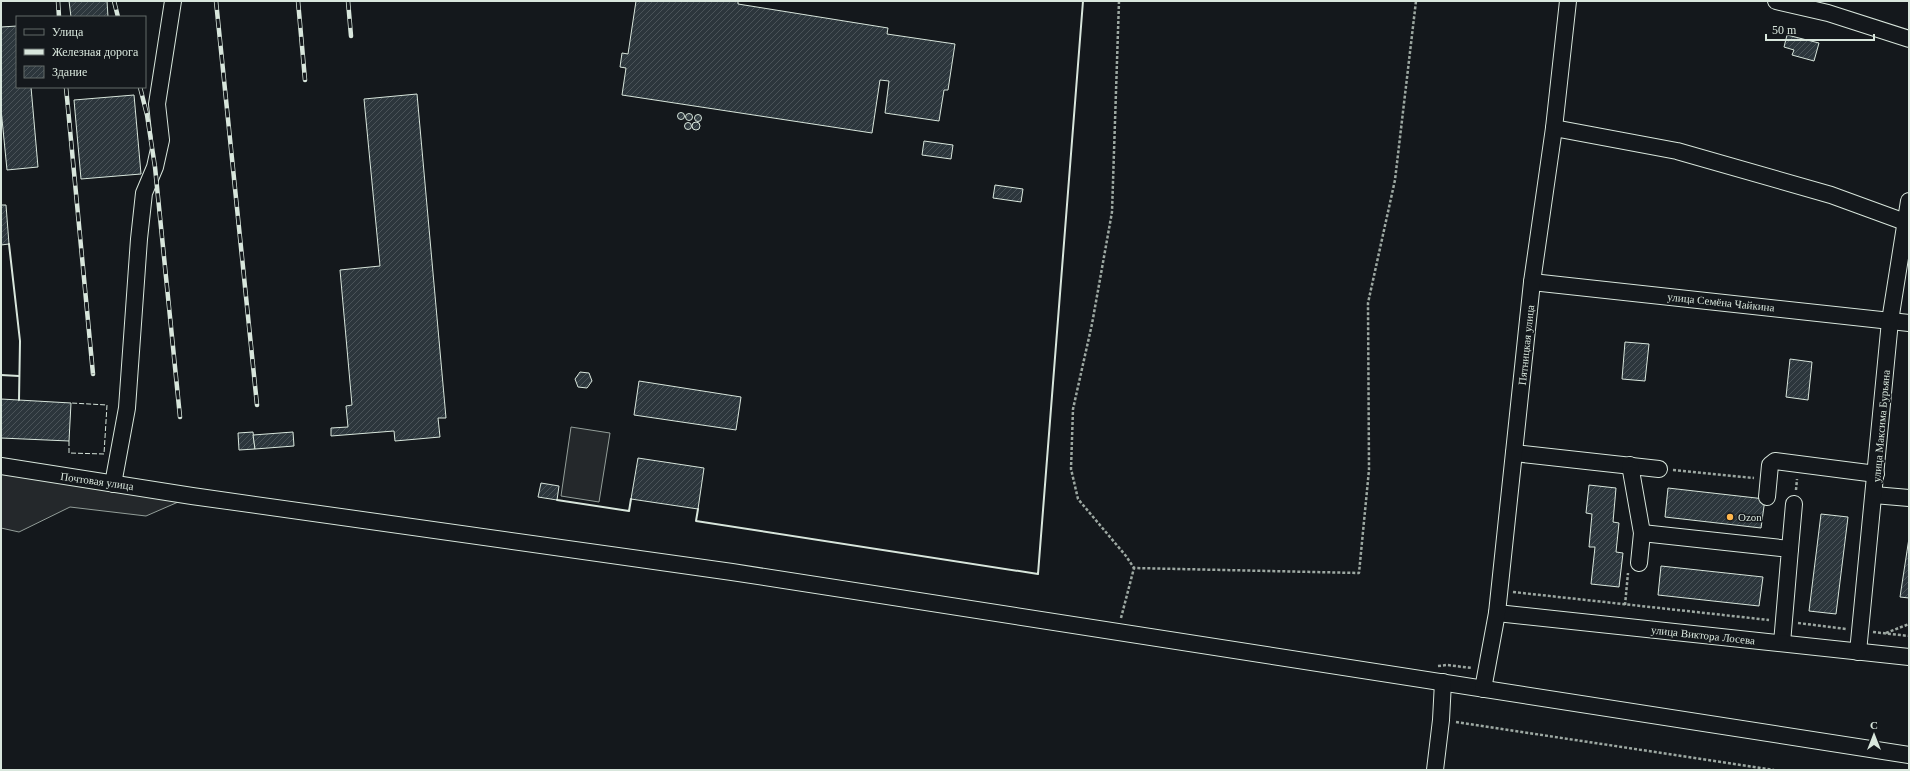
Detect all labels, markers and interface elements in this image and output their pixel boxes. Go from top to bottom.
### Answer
legend [16,16,146,88]
scale bar [1766,16,1874,42]
text: 50 m [1772,23,1797,37]
text: Улица [52,25,84,39]
text: Железная дорога [52,45,139,59]
text: Здание [52,65,87,79]
street label: улица Семёна Чайкина [1667,290,1775,314]
street label: Пятницкая улица [1516,304,1536,386]
street label: улица Максима Бурьяна [1870,369,1892,483]
street label: Почтовая улица [60,470,134,492]
place label: Ozon [1738,511,1762,523]
marker: Ozon [1725,512,1735,522]
street label: улица Виктора Лосева [1650,624,1756,646]
north arrow [1854,715,1894,755]
text: С [1870,719,1878,731]

